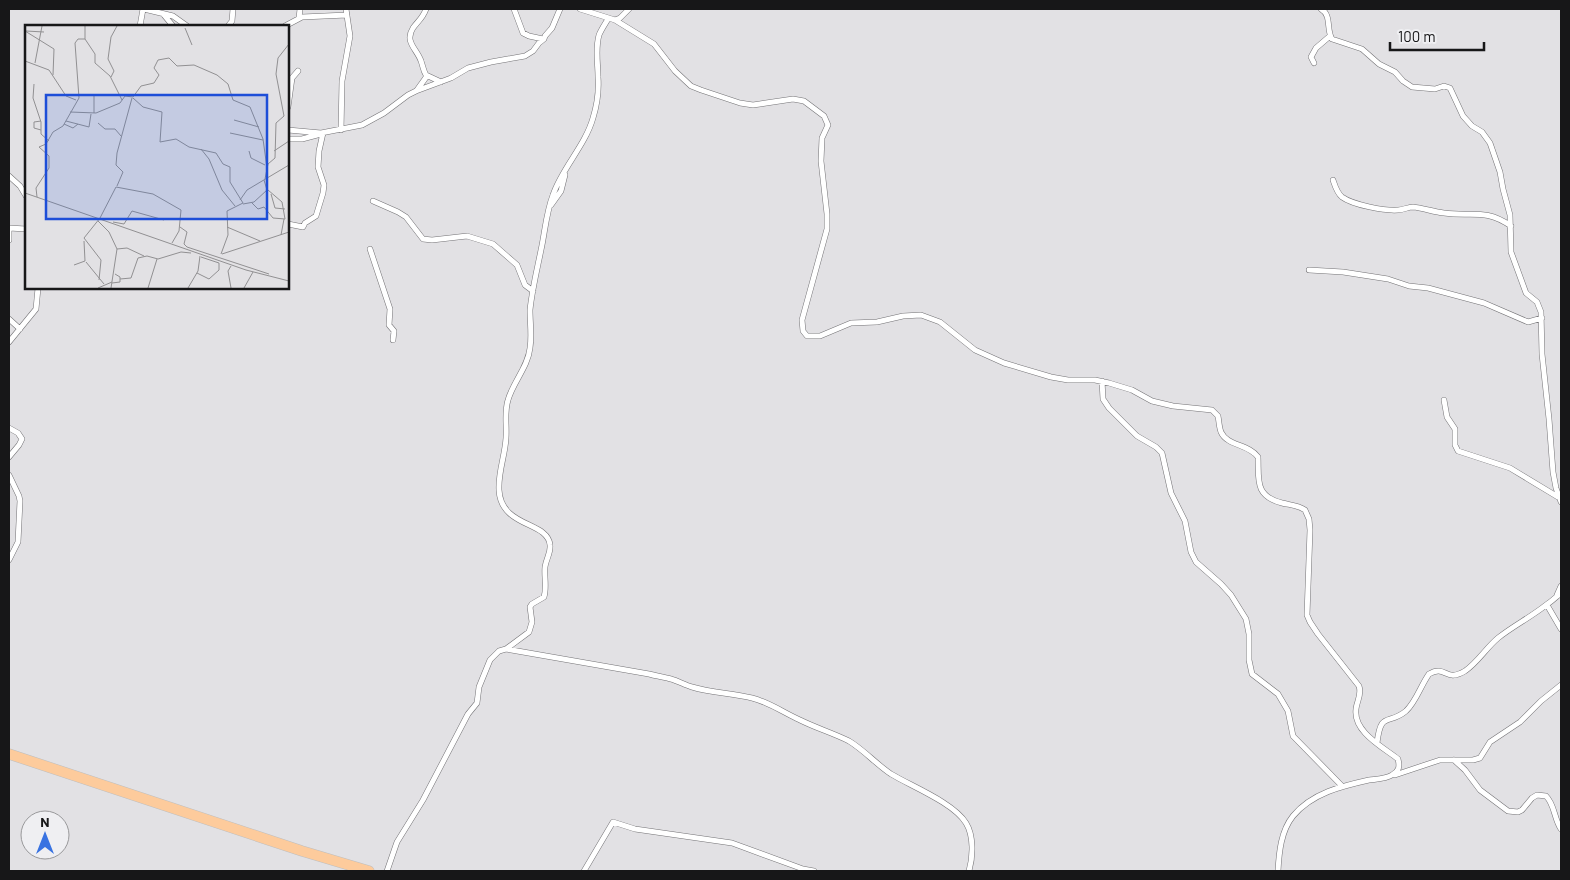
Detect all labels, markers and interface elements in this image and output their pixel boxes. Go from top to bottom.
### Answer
scale bar [1390,20,1484,52]
inset map [25,25,289,289]
text: 100 m [1398,27,1436,45]
north arrow [20,810,70,860]
text: N [40,813,50,830]

